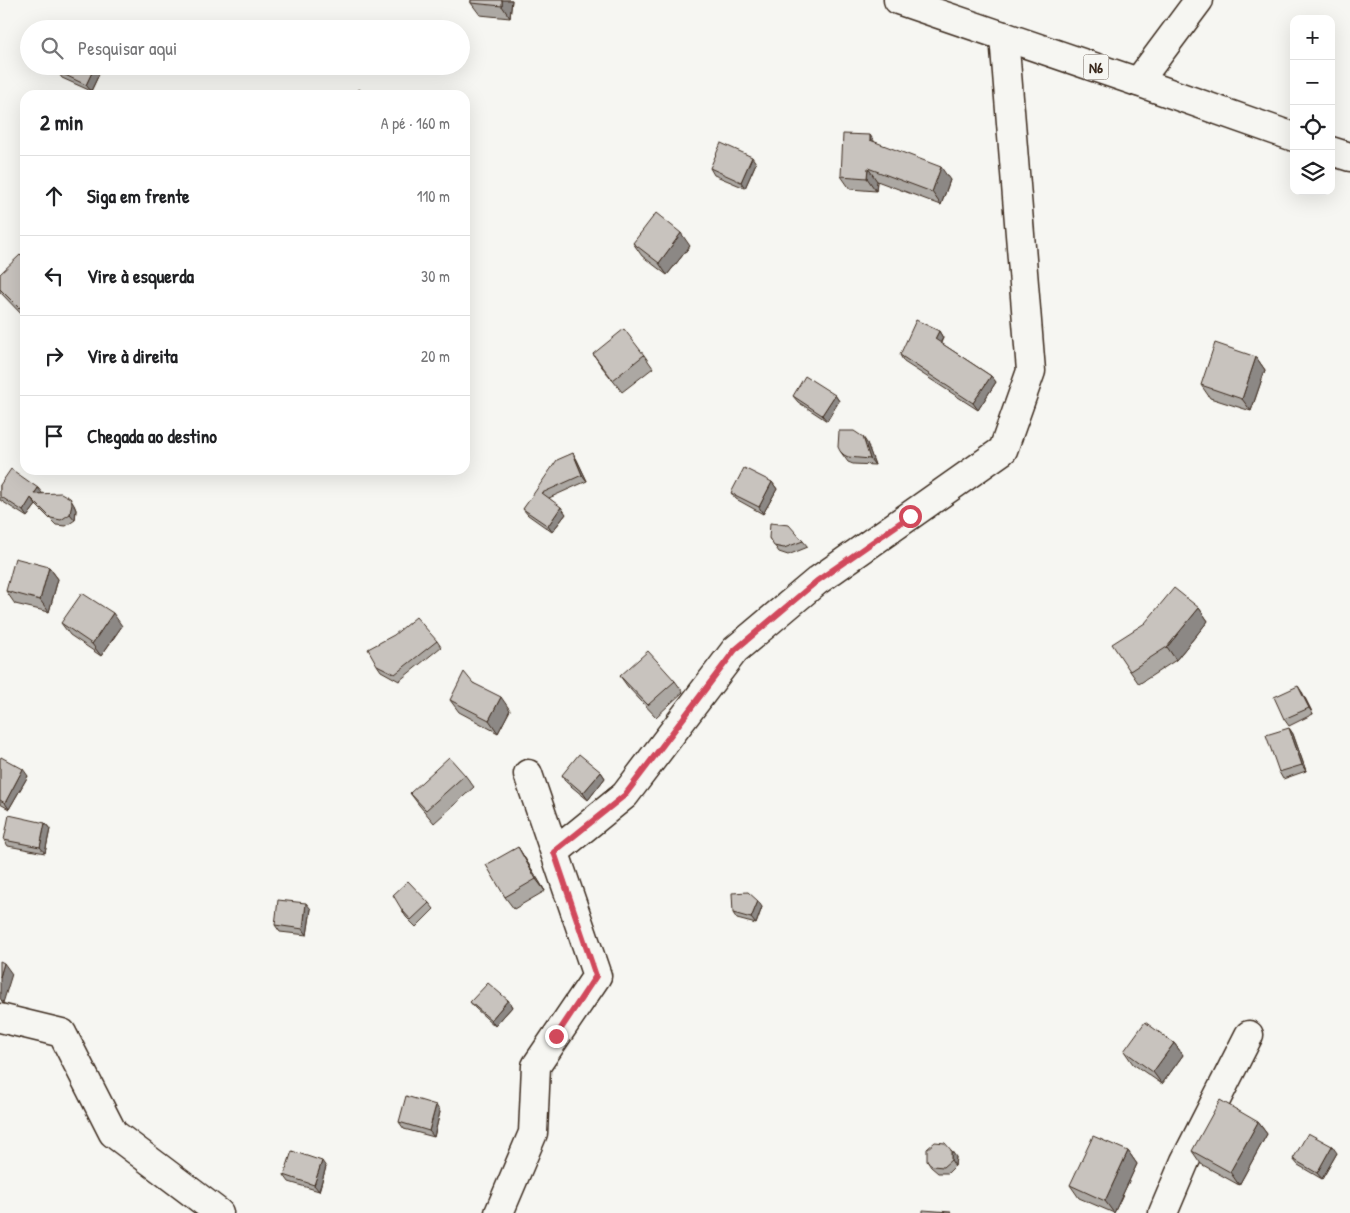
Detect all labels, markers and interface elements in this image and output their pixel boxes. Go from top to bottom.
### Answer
map controls [1290,15,1335,195]
button: + [1290,15,1335,60]
search box [20,20,470,75]
icon: search [38,34,66,62]
text: Pesquisar aqui [78,35,177,61]
road number: N6 [1084,54,1108,80]
button: − [1290,60,1335,105]
button: locate [1290,105,1335,150]
text: 2 min [40,108,83,137]
text: A pé · 160 m [381,112,450,134]
button: layers [1290,150,1335,195]
icon: ahead [40,182,68,210]
text: Siga em frente [87,183,190,209]
text: 110 m [417,185,450,207]
icon: left [40,262,68,290]
text: Vire à esquerda [87,263,194,289]
text: 30 m [421,265,450,287]
icon: right [40,342,68,370]
text: Vire à direita [87,343,178,369]
text: 20 m [421,345,450,367]
icon: arrive [40,422,68,450]
text: Chegada ao destino [87,423,217,449]
route start [899,505,922,528]
route end [545,1025,568,1048]

